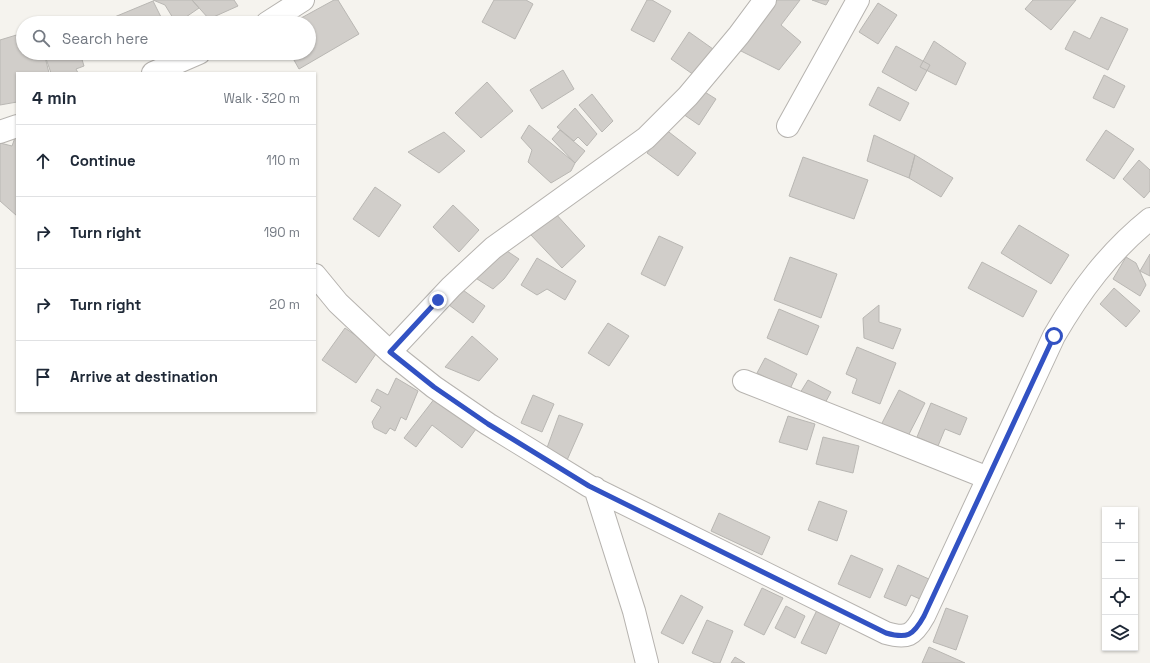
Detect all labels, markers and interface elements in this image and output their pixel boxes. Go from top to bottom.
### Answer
search box [16,16,316,60]
icon: search [30,27,52,49]
text: Search here [62,29,148,48]
text: 4 min [32,87,77,109]
text: Walk · 320 m [223,90,300,107]
icon: ahead [32,150,54,172]
text: Continue [70,151,136,170]
text: 110 m [266,152,300,169]
icon: right [32,222,54,244]
text: Turn right [70,223,141,242]
text: 190 m [264,224,300,241]
route end [429,291,447,309]
icon: right [32,294,54,316]
text: Turn right [70,295,141,314]
text: 20 m [269,296,300,313]
route start [1045,327,1063,345]
icon: arrive [32,366,54,388]
text: Arrive at destination [70,367,218,386]
map controls [1102,507,1138,651]
button: + [1102,507,1138,543]
button: − [1102,543,1138,579]
button: locate [1102,579,1138,615]
button: layers [1102,615,1138,651]

